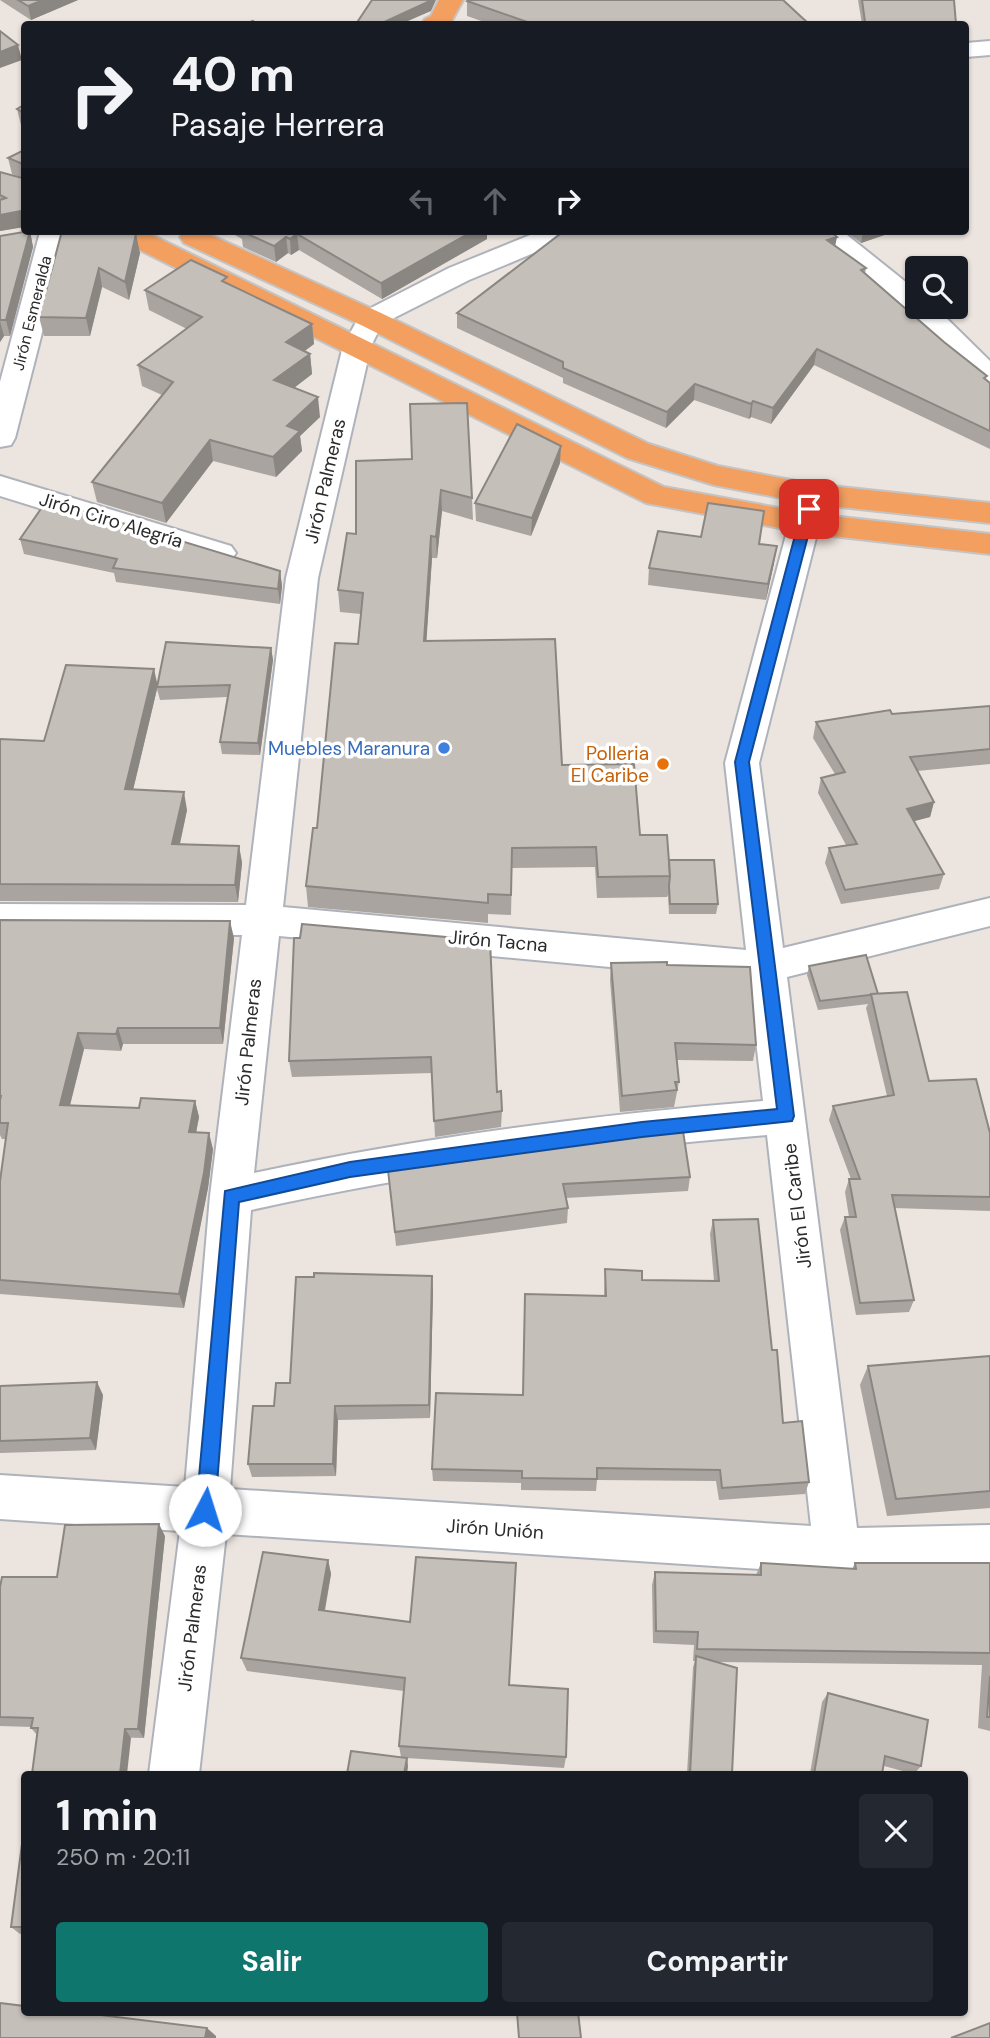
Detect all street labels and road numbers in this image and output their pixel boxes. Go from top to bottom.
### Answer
street label: Jirón Esmeralda [8,253,56,373]
street label: Jirón Palmeras [298,416,352,546]
street label: Jirón Ciro Alegría [36,486,186,554]
street label: Jirón Tacna [447,924,549,958]
street label: Jirón Palmeras [229,977,267,1107]
street label: Jirón El Caribe [777,1142,817,1270]
street label: Jirón Unión [445,1513,545,1545]
street label: Jirón Palmeras [172,1563,212,1693]

